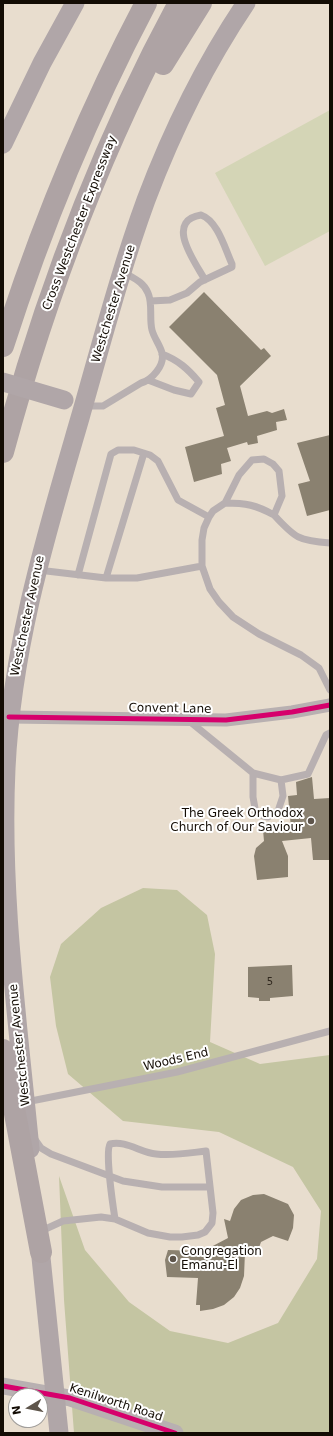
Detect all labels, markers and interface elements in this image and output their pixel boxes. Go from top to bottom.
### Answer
street label: Cross Westchester Expressway [40,134,120,312]
street label: Westchester Avenue [89,243,139,365]
street label: Westchester Avenue [8,554,48,678]
street label: Convent Lane [128,701,212,717]
place label: The Greek Orthodox Church of Our Saviour [170,807,303,835]
marker: The Greek Orthodox Church of Our Saviour [306,816,316,826]
house number: 5 [267,976,273,988]
street label: Westchester Avenue [6,983,34,1107]
street label: Woods End [142,1046,210,1074]
place label: Congregation Emanu-El [181,1245,262,1273]
marker: Congregation Emanu-El [168,1254,178,1264]
street label: Kenilworth Road [68,1381,164,1425]
north arrow [8,1388,48,1428]
text: N [9,1404,24,1416]

